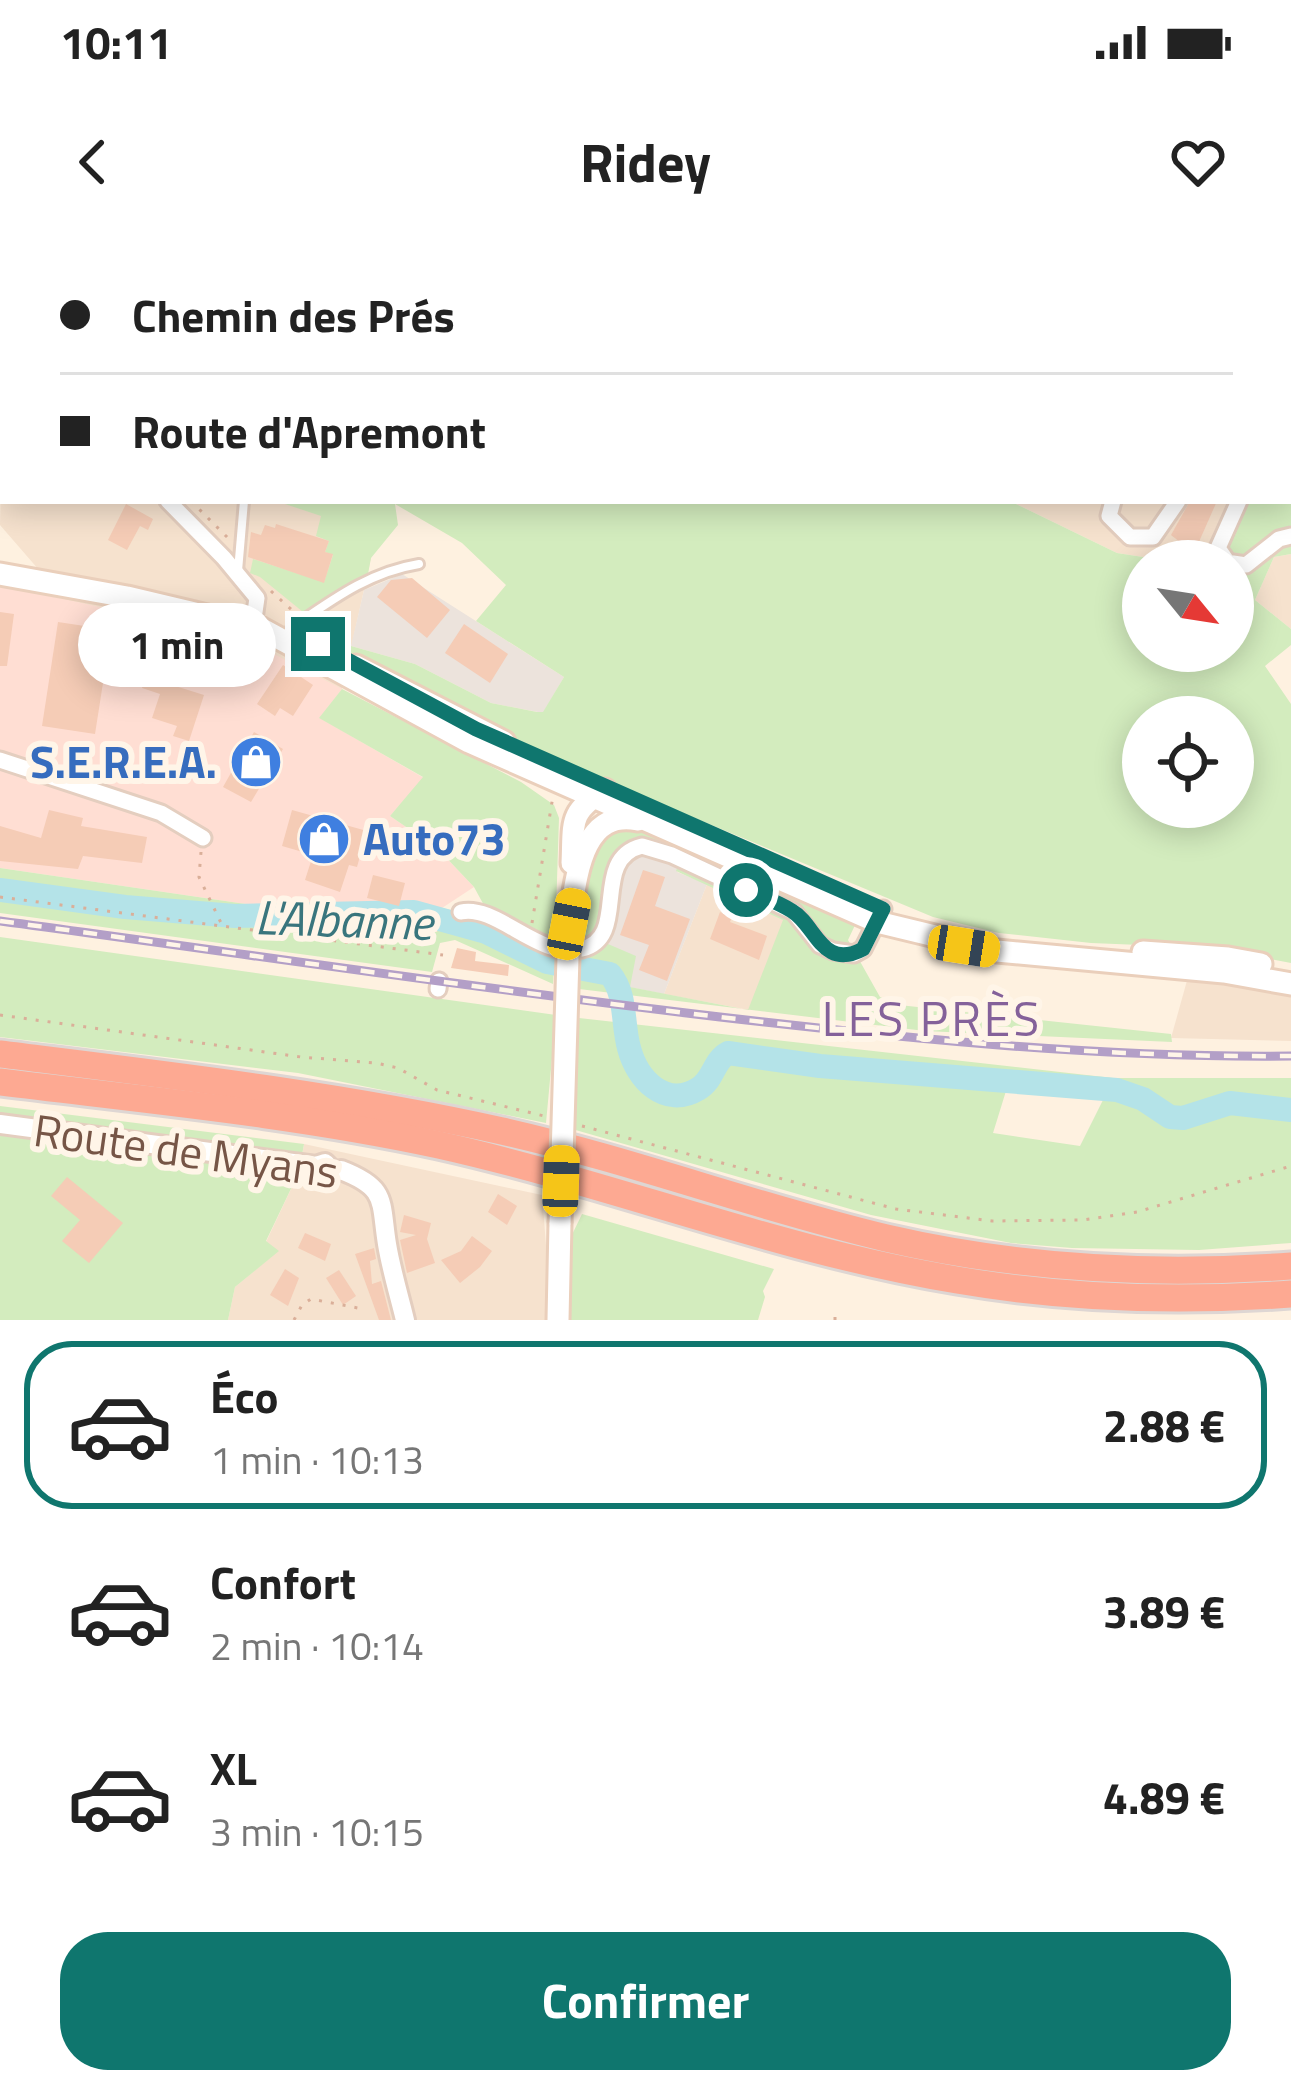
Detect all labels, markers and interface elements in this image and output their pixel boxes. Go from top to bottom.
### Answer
text: 10:11 [60,8,172,76]
text: Ridey [580,121,711,203]
icon: back [60,129,126,195]
icon: heart [1165,129,1231,195]
text: Chemin des Prés [132,281,455,349]
text: Route d'Apremont [132,397,486,465]
north arrow [1122,540,1254,672]
map controls [1122,540,1254,828]
callout: 1 min [78,602,276,686]
text: 1 min [130,615,224,674]
route end [291,617,345,671]
button: locate [1122,696,1254,828]
place label: S.E.R.E.A. [30,727,217,795]
shop icon: S.E.R.E.A. [228,734,284,790]
place label: Auto73 [363,804,506,872]
shop icon: Auto73 [296,811,352,867]
route start [719,863,773,917]
water label: L'Albanne [254,880,437,959]
car [544,885,594,963]
car [926,923,1002,969]
district label: LES PRÈS [822,982,1042,1055]
street label: Route de Myans [30,1095,343,1205]
car [542,1144,580,1218]
text: Éco [210,1362,279,1430]
icon: car [66,1371,174,1479]
text: 2.88 € [1103,1391,1225,1459]
text: 1 min · 10:13 [210,1430,424,1489]
text: Confort [210,1548,356,1616]
icon: car [66,1557,174,1665]
text: 3.89 € [1103,1577,1225,1645]
text: 2 min · 10:14 [210,1616,424,1675]
text: XL [210,1734,257,1802]
icon: car [66,1743,174,1851]
text: 4.89 € [1103,1763,1225,1831]
text: 3 min · 10:15 [210,1802,424,1861]
button: Confirmer [60,1932,1231,2070]

